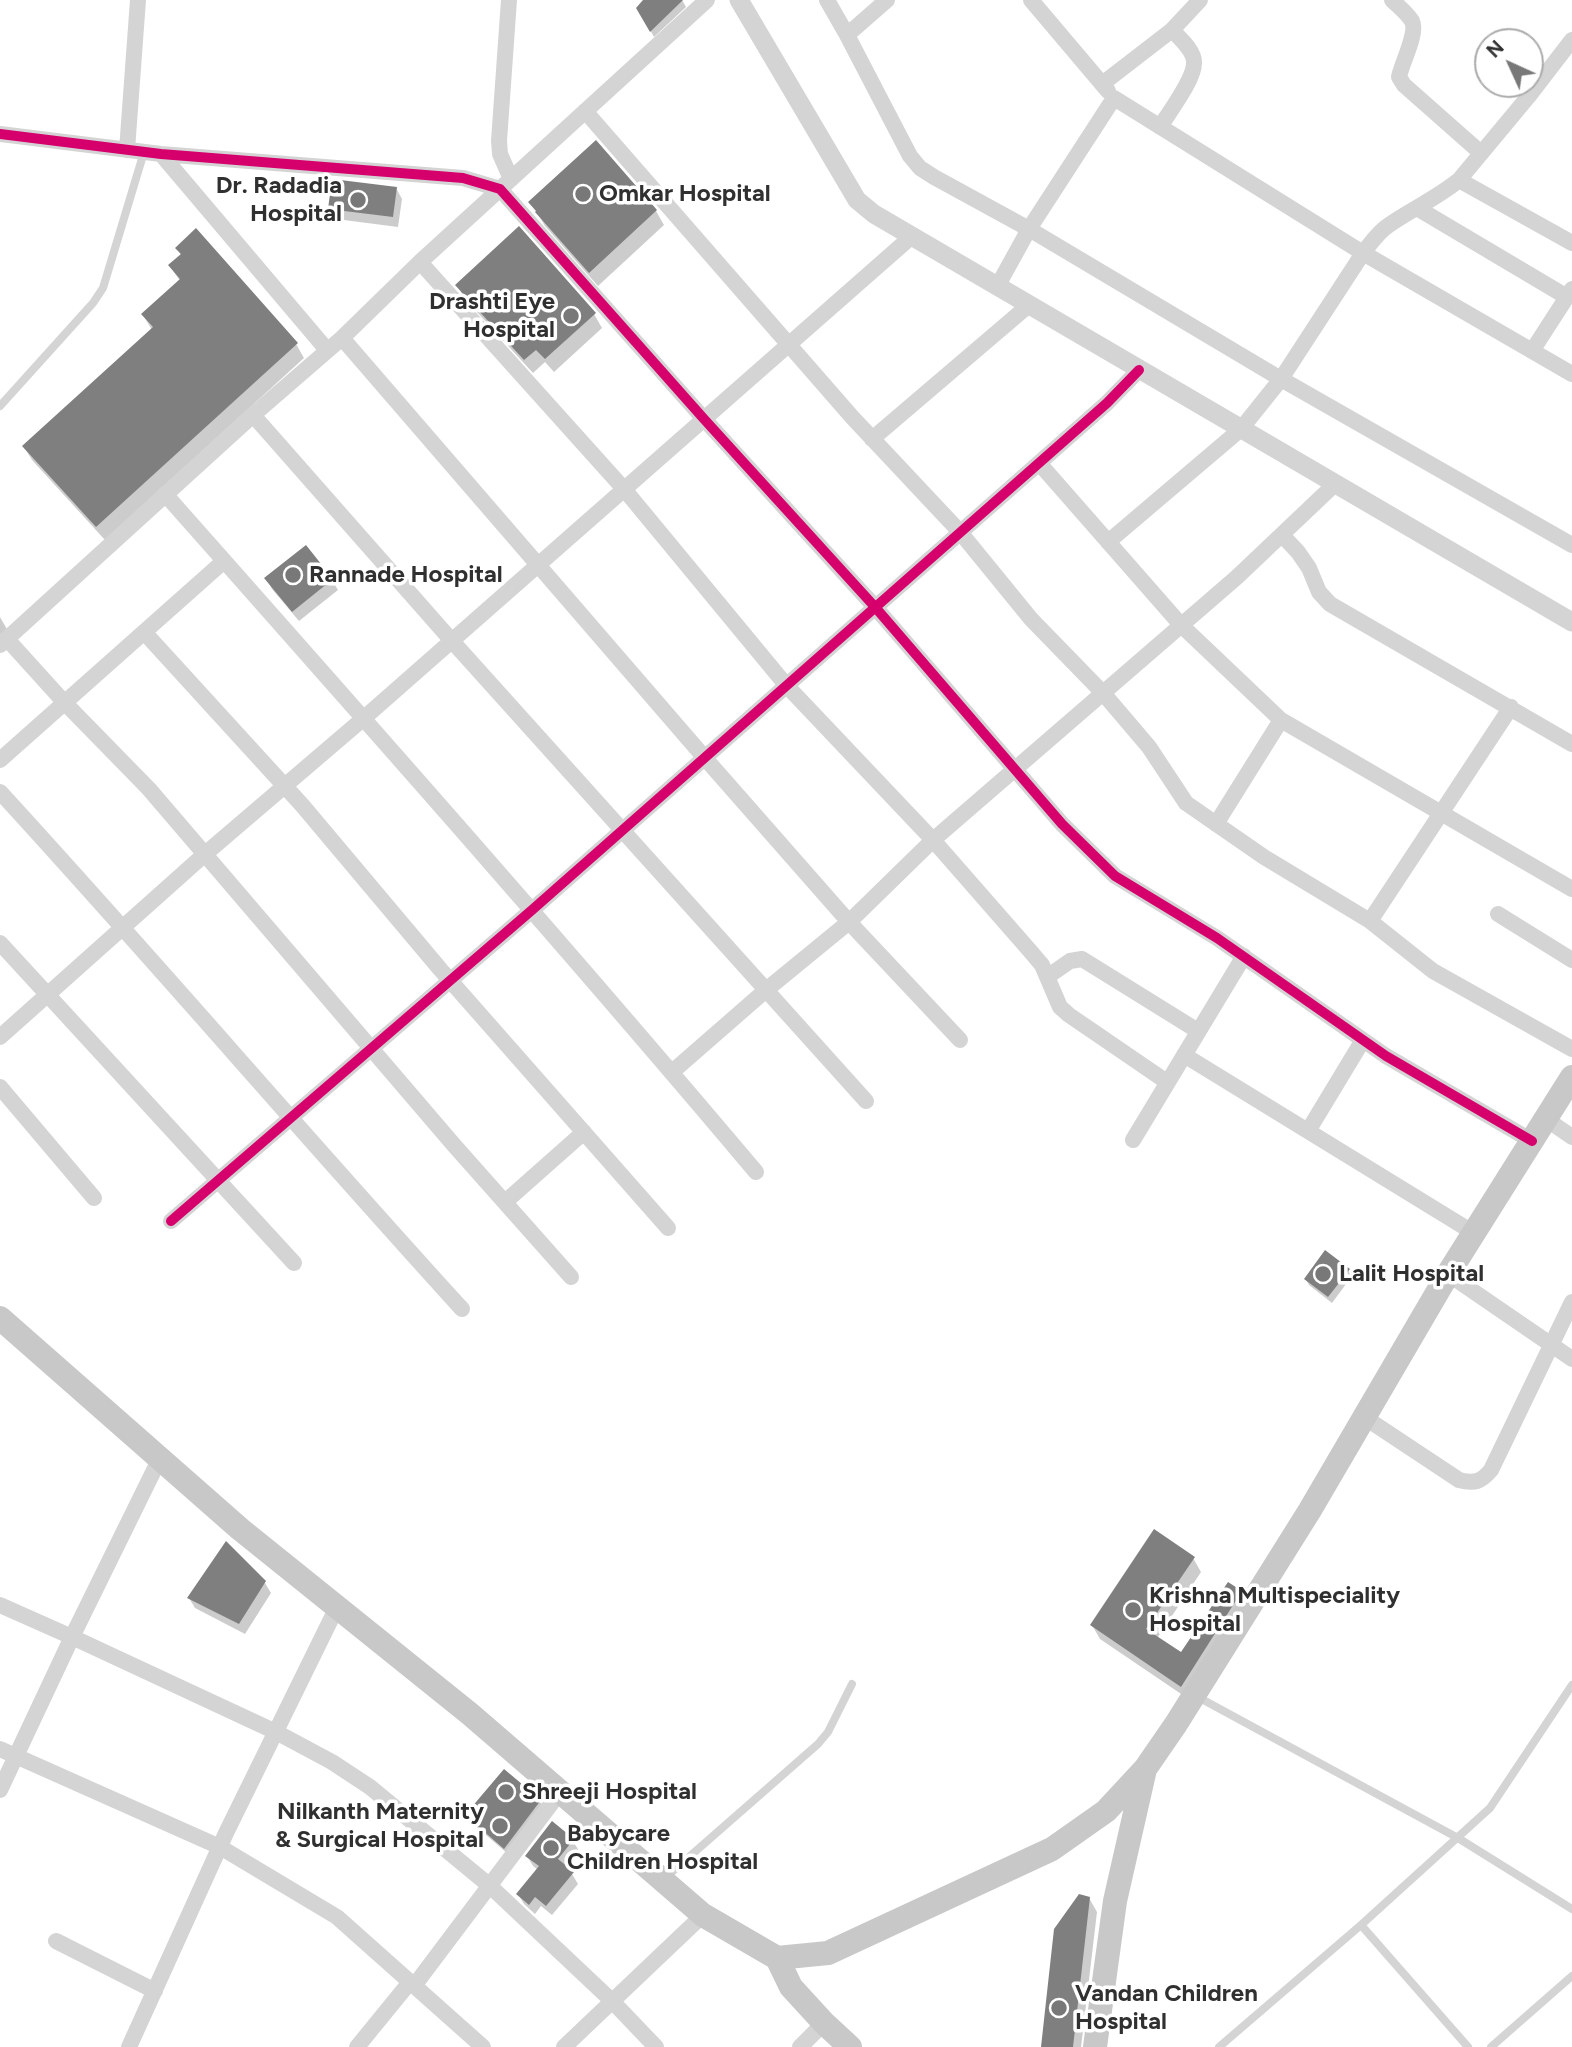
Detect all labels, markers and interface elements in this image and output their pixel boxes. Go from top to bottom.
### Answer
north arrow [1474,28,1544,98]
text: N [1482,36,1509,63]
place label: Dr. Radadia Hospital [216,172,342,228]
place label: Omkar Hospital [599,180,771,208]
marker: Omkar Hospital [573,184,593,204]
marker: Dr. Radadia Hospital [348,190,368,210]
place label: Drashti Eye Hospital [429,288,555,344]
marker: Drashti Eye Hospital [561,306,581,326]
place label: Rannade Hospital [309,561,503,589]
marker: Rannade Hospital [283,565,303,585]
place label: Lalit Hospital [1339,1260,1484,1288]
marker: Lalit Hospital [1313,1264,1333,1284]
place label: Krishna Multispeciality Hospital [1149,1582,1400,1638]
marker: Krishna Multispeciality Hospital [1123,1600,1143,1620]
place label: Shreeji Hospital [522,1778,697,1806]
marker: Shreeji Hospital [496,1782,516,1802]
place label: Nilkanth Maternity & Surgical Hospital [275,1798,484,1854]
marker: Nilkanth Maternity & Surgical Hospital [490,1816,510,1836]
place label: Babycare Children Hospital [567,1820,758,1876]
marker: Babycare Children Hospital [541,1838,561,1858]
place label: Vandan Children Hospital [1075,1980,1258,2036]
marker: Vandan Children Hospital [1049,1998,1069,2018]

